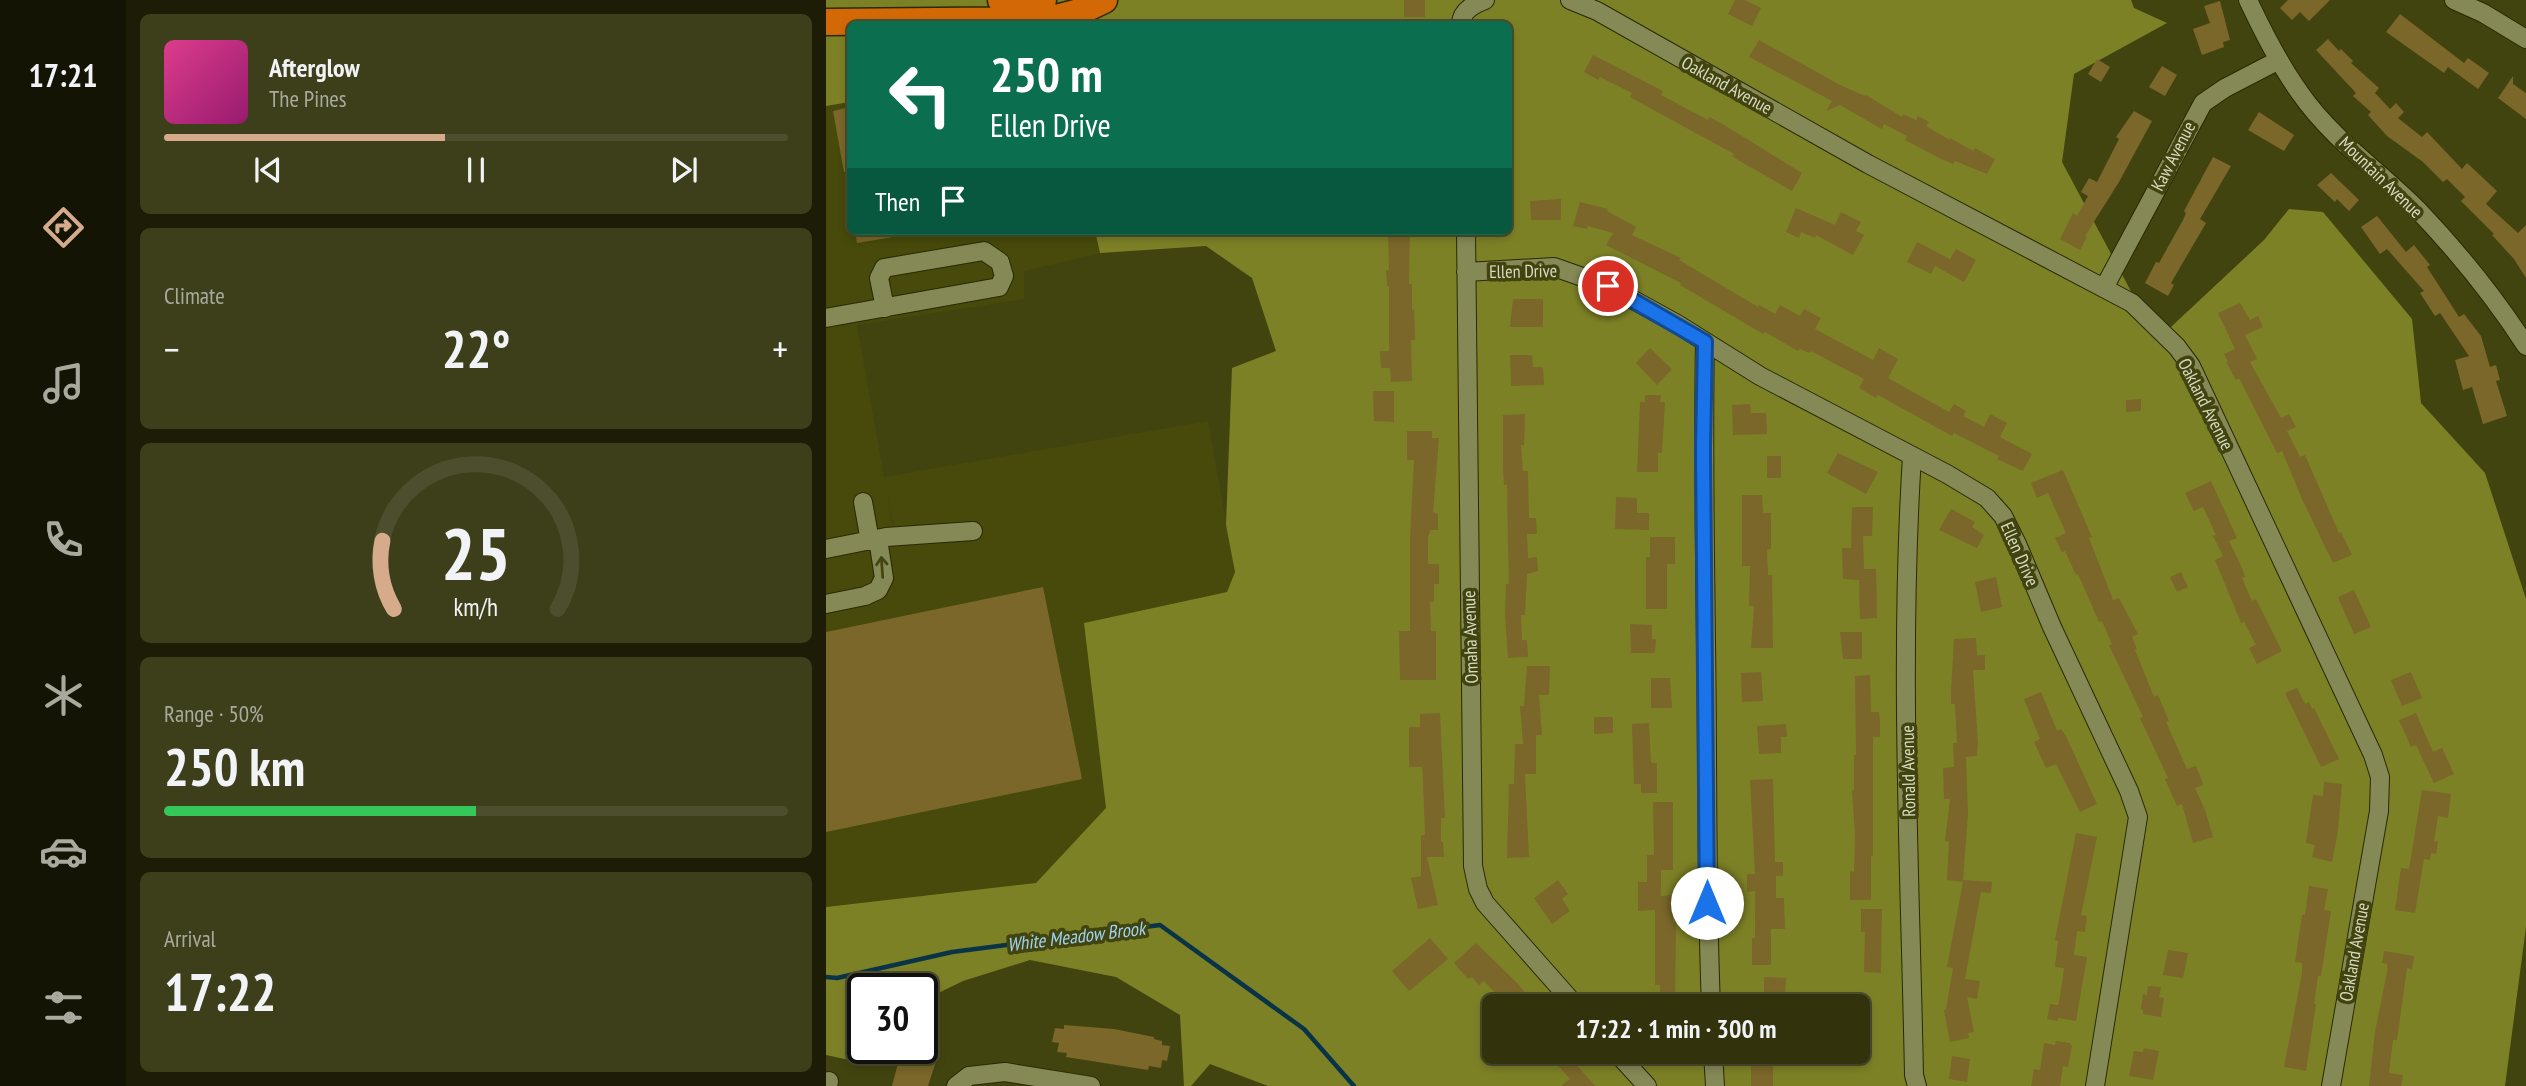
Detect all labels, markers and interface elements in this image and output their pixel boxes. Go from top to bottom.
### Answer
text: 250 m [990,42,1103,106]
icon: left [875,49,966,140]
text: Afterglow [269,51,360,84]
street label: Oakland Avenue [1678,51,1776,119]
text: 17:21 [28,54,98,96]
text: The Pines [269,84,347,113]
text: Ellen Drive [990,104,1111,146]
street label: Kaw Avenue [2146,117,2200,195]
street label: Mountain Avenue [2334,131,2428,223]
icon: previous [249,151,287,189]
icon: pause [457,151,495,189]
icon: next [665,151,703,189]
icon: arrive [934,182,972,220]
text: Then [875,185,920,218]
icon: directions [39,203,88,252]
pin [1578,256,1638,316]
street label: Ellen Drive [1489,259,1557,283]
icon: arrive [1589,267,1627,305]
text: Climate [164,281,225,310]
text: 22° [442,315,510,382]
text: − [164,324,180,373]
text: + [772,324,788,373]
street label: Oakland Avenue [2173,354,2239,454]
icon: music [39,359,88,408]
text: 25 [441,505,511,599]
icon: phone [39,515,88,564]
street label: Ellen Drive [1996,518,2044,590]
one-way arrow [875,556,888,579]
street label: Omaha Avenue [1457,590,1483,684]
text: km/h [454,591,498,623]
icon: climate [39,671,88,720]
text: Range · 50% [164,699,264,728]
street label: Ronald Avenue [1896,725,1920,817]
text: 250 km [164,733,305,800]
icon: car [39,827,88,876]
position arrow [1670,866,1744,940]
street label: Oakland Avenue [2334,901,2374,1003]
water label: White Meadow Brook [1006,915,1149,956]
text: Arrival [164,924,216,953]
text: 17:22 [164,958,276,1025]
speed limit sign: 30 [847,973,938,1064]
icon: filters [39,983,88,1032]
text: 17:22 · 1 min · 300 m [1576,1012,1776,1045]

